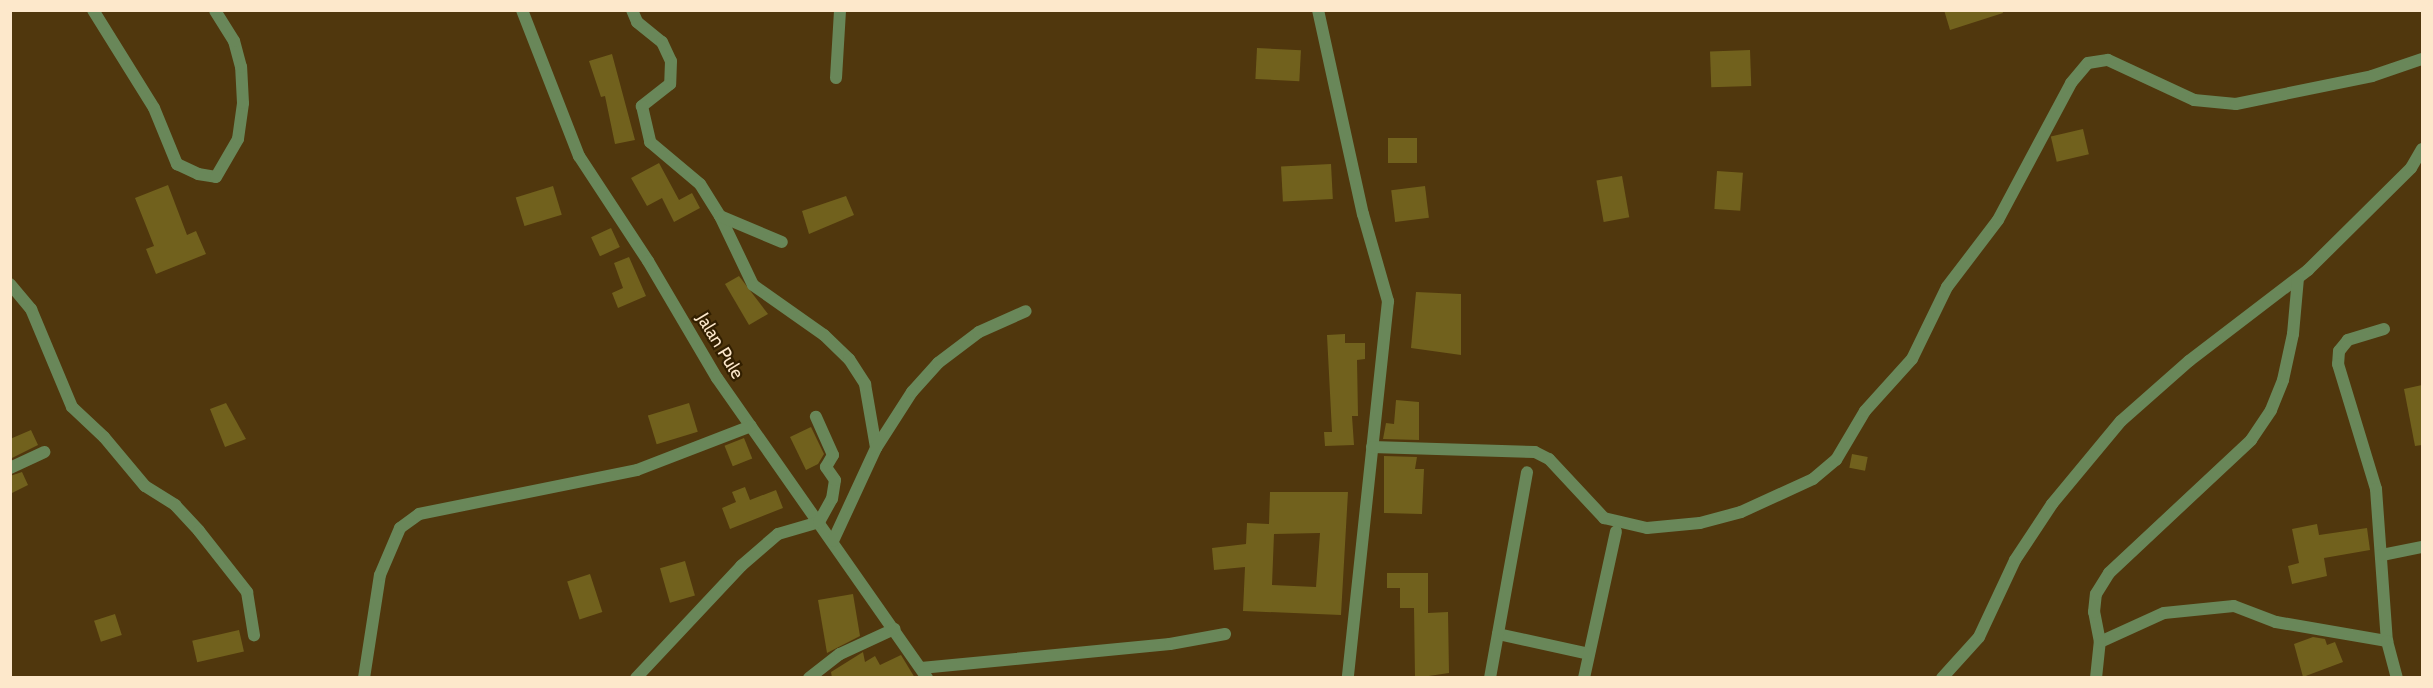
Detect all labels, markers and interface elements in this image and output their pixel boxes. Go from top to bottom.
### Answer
street label: Jalan Pule [692,309,748,383]

